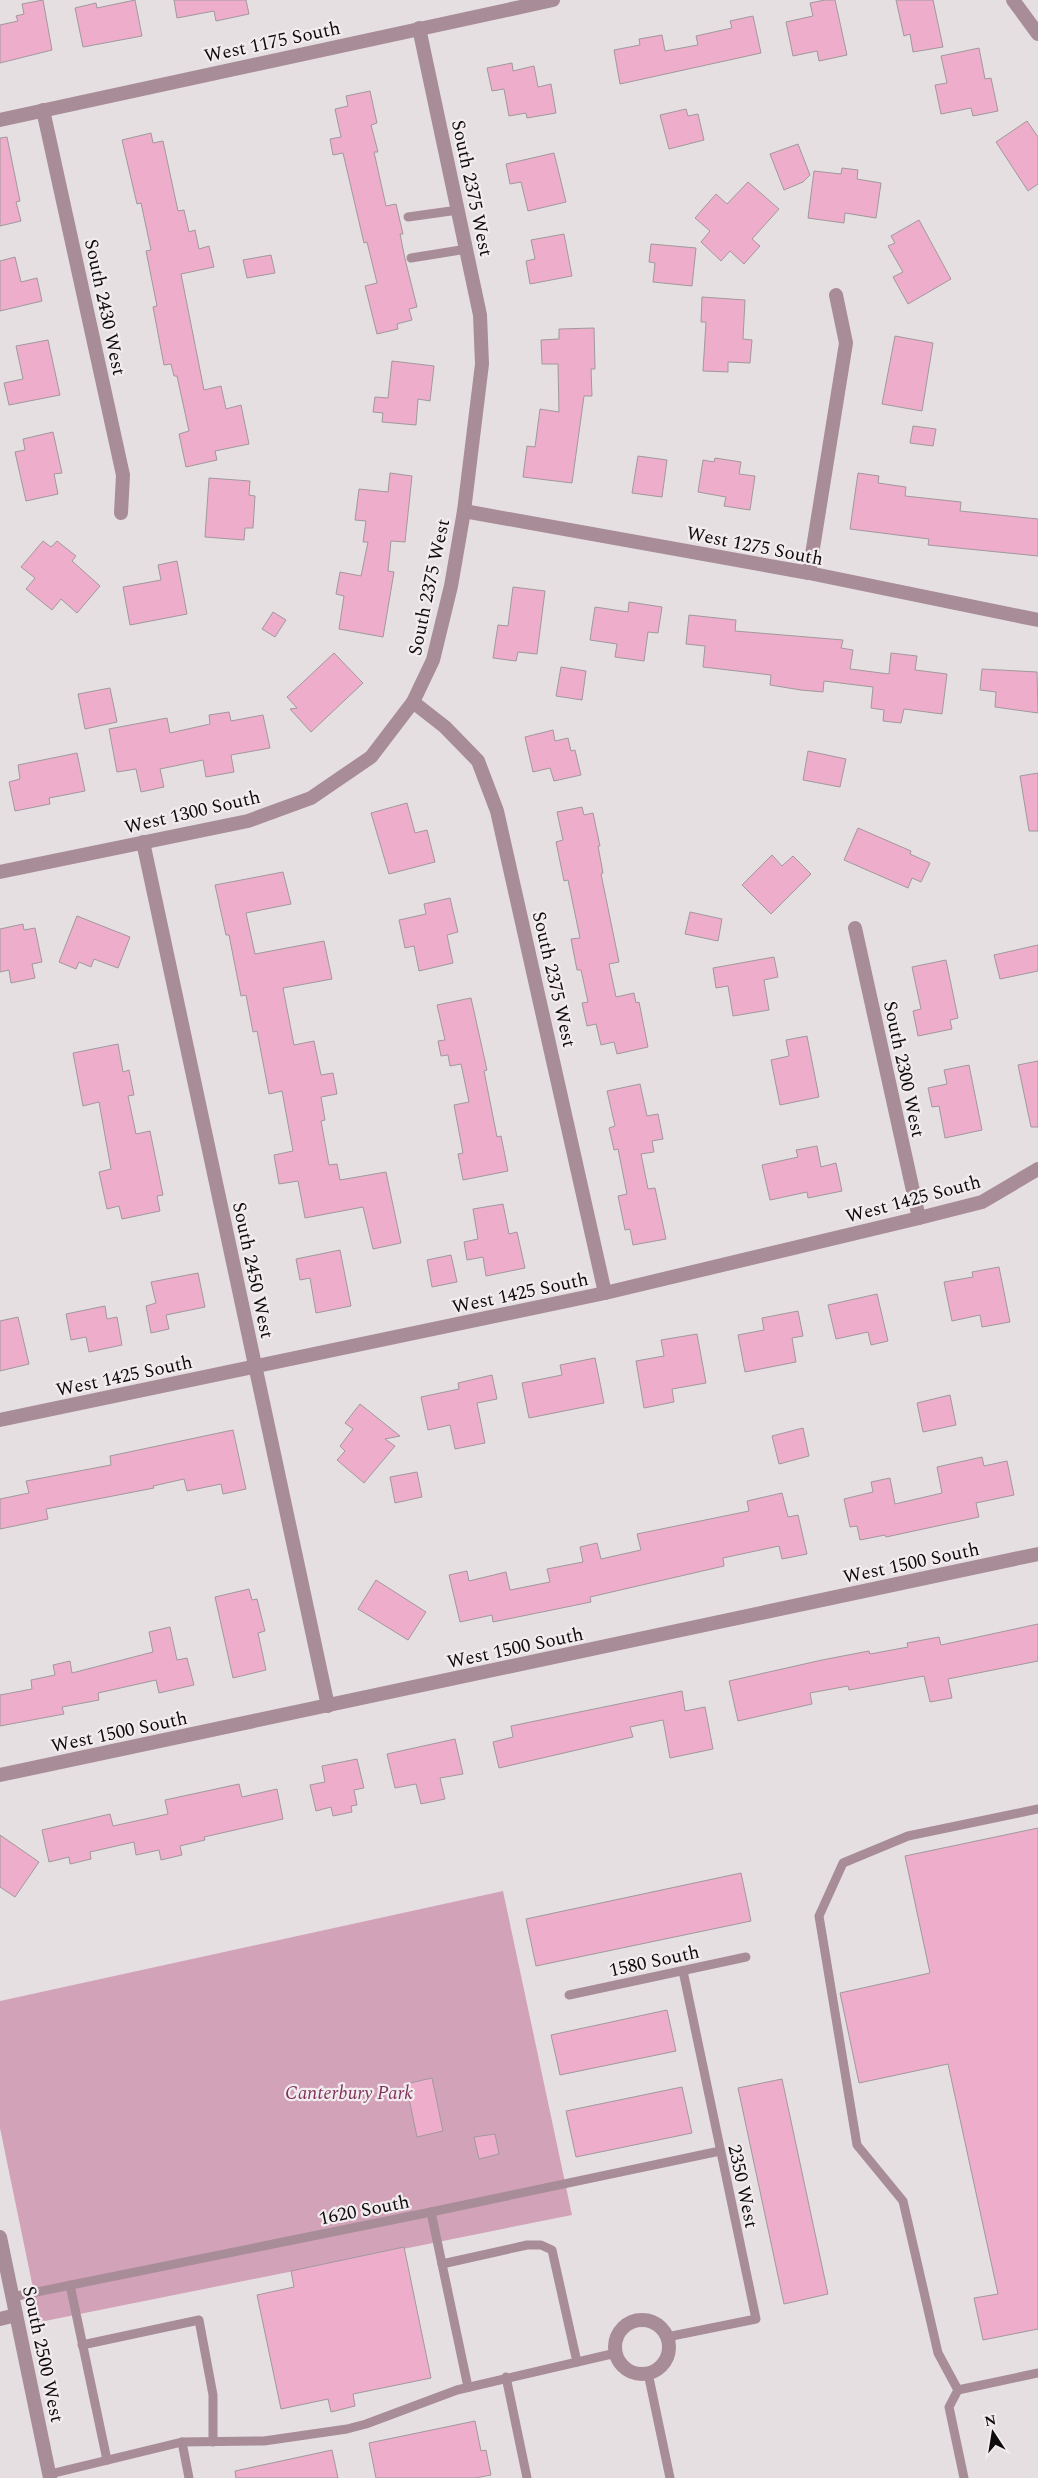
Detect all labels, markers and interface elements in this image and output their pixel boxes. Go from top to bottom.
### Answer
street label: West 1175 South [201,14,343,71]
street label: South 2375 West [443,117,500,260]
street label: South 2430 West [76,236,133,379]
street label: South 2375 West [401,516,458,658]
street label: West 1275 South [684,519,826,574]
street label: West 1300 South [121,783,263,842]
street label: South 2375 West [524,908,583,1051]
street label: South 2300 West [875,998,932,1141]
street label: West 1425 South [843,1167,984,1231]
street label: South 2450 West [224,1199,281,1342]
street label: West 1425 South [449,1265,591,1322]
street label: West 1425 South [53,1348,195,1405]
street label: West 1500 South [840,1535,982,1592]
street label: West 1500 South [444,1620,586,1677]
street label: West 1500 South [48,1704,190,1761]
street label: 1580 South [606,1938,702,1985]
park label: Canterbury Park [285,2079,413,2108]
street label: 2350 West [720,2142,766,2231]
street label: 1620 South [316,2187,412,2233]
street label: South 2500 West [14,2283,71,2426]
north arrow [968,2408,1018,2458]
text: N [983,2409,998,2432]

